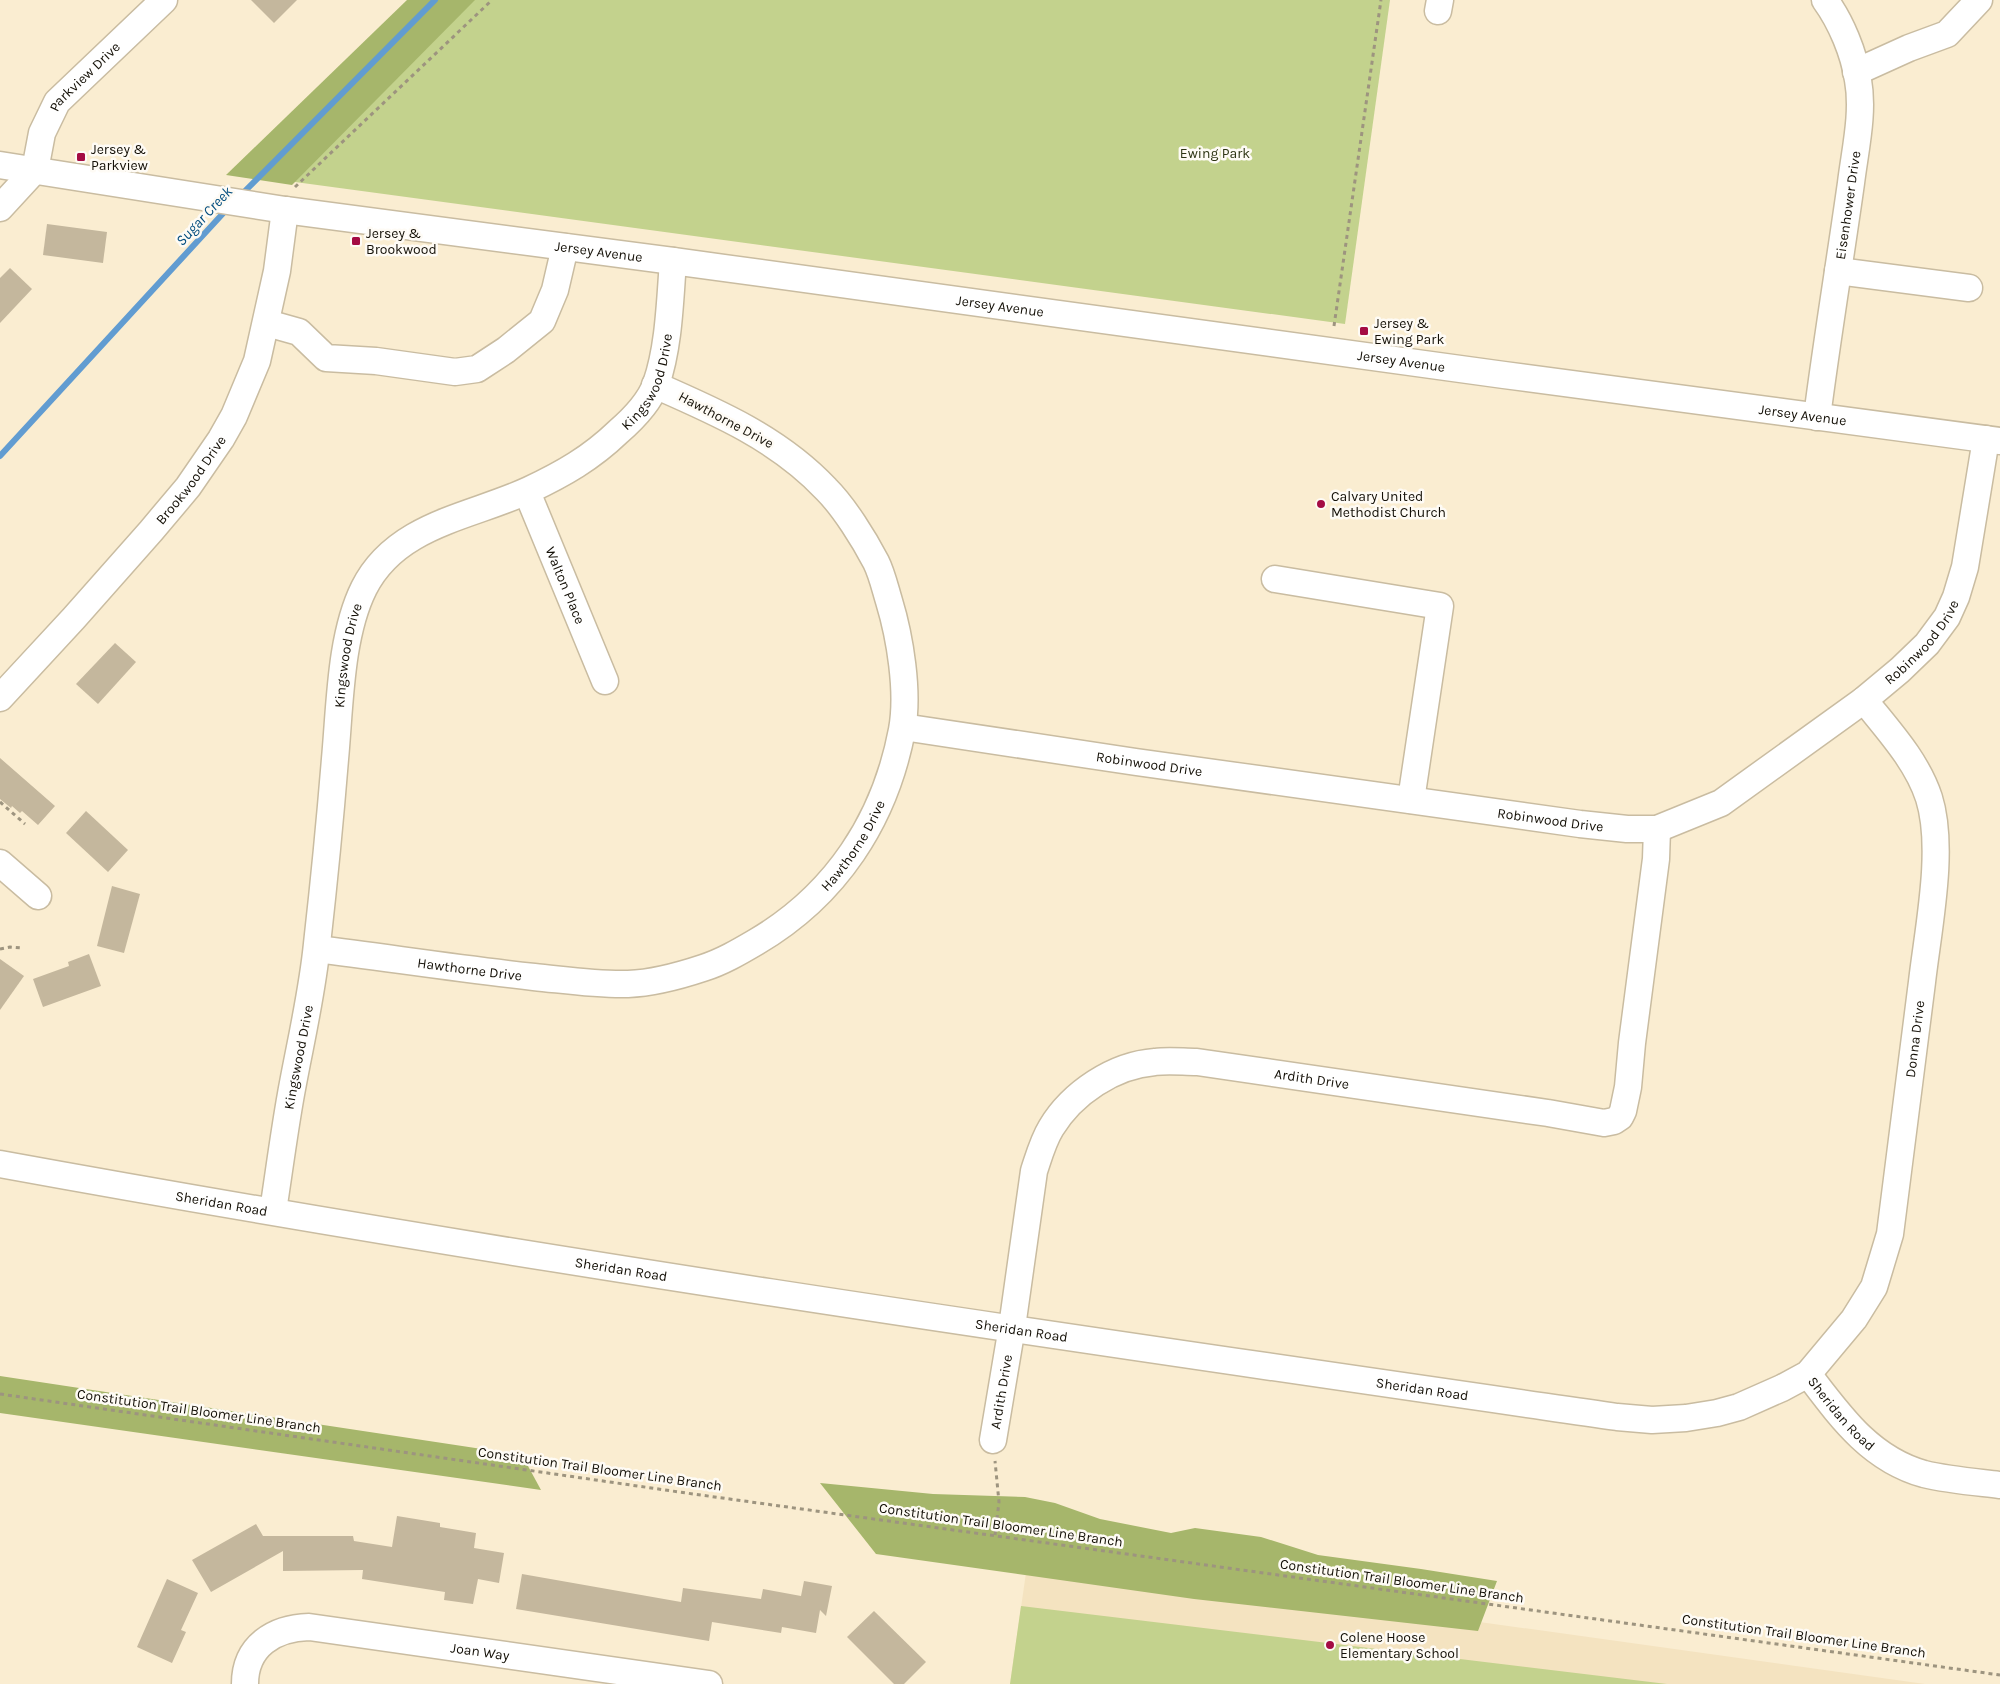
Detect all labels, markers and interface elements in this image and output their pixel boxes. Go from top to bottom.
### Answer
street label: Parkview Drive [45,38,124,114]
place label: Jersey & Parkview [91,141,148,174]
park label: Ewing Park [1180,145,1250,162]
street label: Eisenhower Drive [1831,150,1864,261]
marker: Jersey & Parkview [75,151,87,163]
water label: Sugar Creek [172,182,236,249]
place label: Jersey & Brookwood [366,225,437,258]
marker: Jersey & Brookwood [350,235,362,247]
street label: Jersey Avenue [554,237,644,265]
street label: Jersey Avenue [955,291,1045,320]
place label: Jersey & Ewing Park [1374,315,1444,348]
marker: Jersey & Ewing Park [1358,325,1370,337]
street label: Kingswood Drive [618,333,675,434]
street label: Jersey Avenue [1356,346,1446,375]
street label: Hawthorne Drive [676,388,776,452]
street label: Jersey Avenue [1758,400,1848,429]
street label: Brookwood Drive [152,432,229,528]
place label: Calvary United Methodist Church [1331,488,1446,521]
marker: Calvary United Methodist Church [1315,498,1327,510]
street label: Walton Place [542,544,589,627]
street label: Robinwood Drive [1881,597,1962,688]
street label: Kingswood Drive [330,601,365,709]
street label: Robinwood Drive [1095,748,1203,780]
street label: Hawthorne Drive [817,797,888,894]
street label: Robinwood Drive [1496,804,1604,835]
street label: Hawthorne Drive [416,954,523,984]
street label: Donna Drive [1901,999,1928,1079]
street label: Kingswood Drive [280,1003,317,1111]
street label: Ardith Drive [1273,1065,1350,1093]
street label: Sheridan Road [174,1187,269,1220]
street label: Sheridan Road [574,1253,669,1285]
street label: Sheridan Road [974,1315,1069,1346]
street label: Ardith Drive [986,1353,1016,1430]
street label: Sheridan Road [1804,1373,1879,1454]
street label: Sheridan Road [1375,1374,1470,1404]
street label: Constitution Trail Bloomer Line Branch [76,1385,322,1437]
street label: Constitution Trail Bloomer Line Branch [477,1443,723,1495]
street label: Constitution Trail Bloomer Line Branch [878,1499,1124,1551]
street label: Constitution Trail Bloomer Line Branch [1279,1555,1525,1607]
street label: Constitution Trail Bloomer Line Branch [1681,1610,1927,1662]
place label: Colene Hoose Elementary School [1340,1629,1459,1662]
street label: Joan Way [450,1639,511,1664]
marker: Colene Hoose Elementary School [1324,1639,1336,1651]

